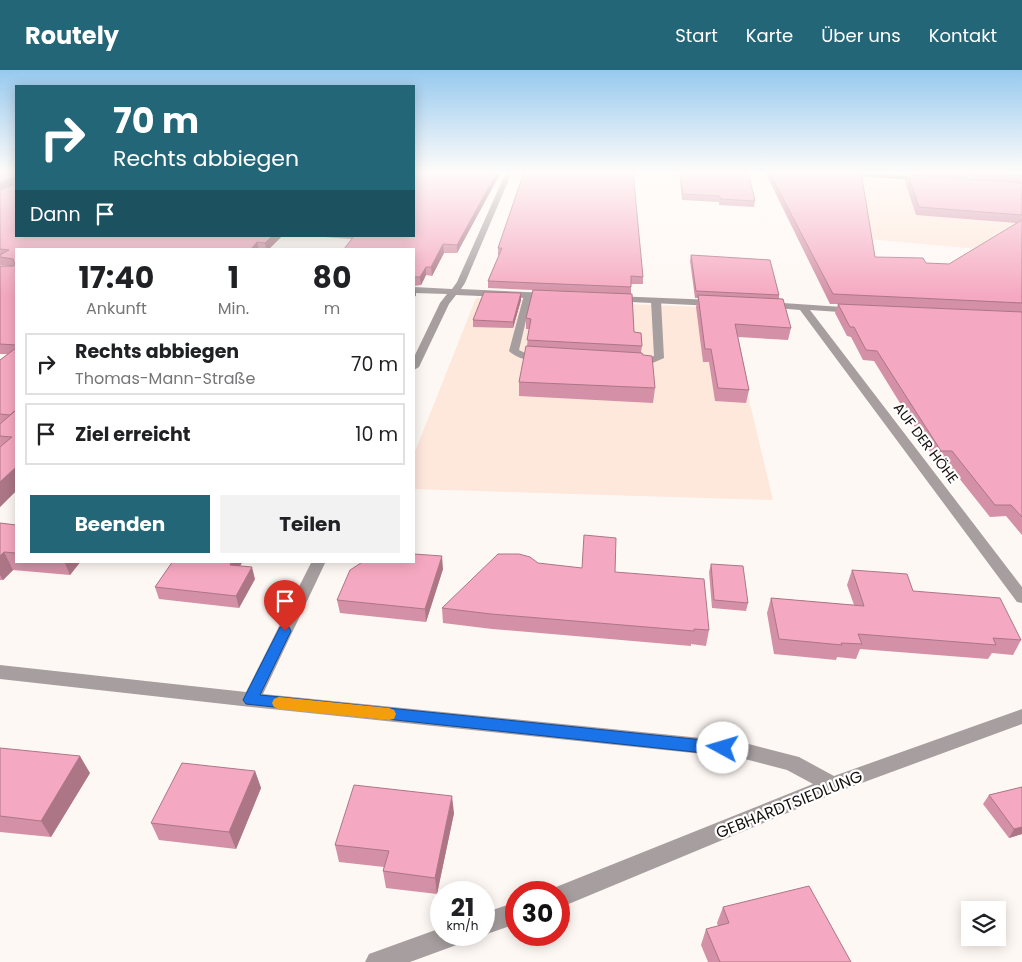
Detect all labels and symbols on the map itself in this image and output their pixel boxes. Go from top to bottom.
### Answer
street label: AUF DER HÖHE [889,398,963,488]
pin [264,580,306,631]
position arrow [696,721,748,773]
street label: GEBHARDTSIEDLUNG [712,765,866,844]
speed limit sign: 30 [505,881,570,946]

